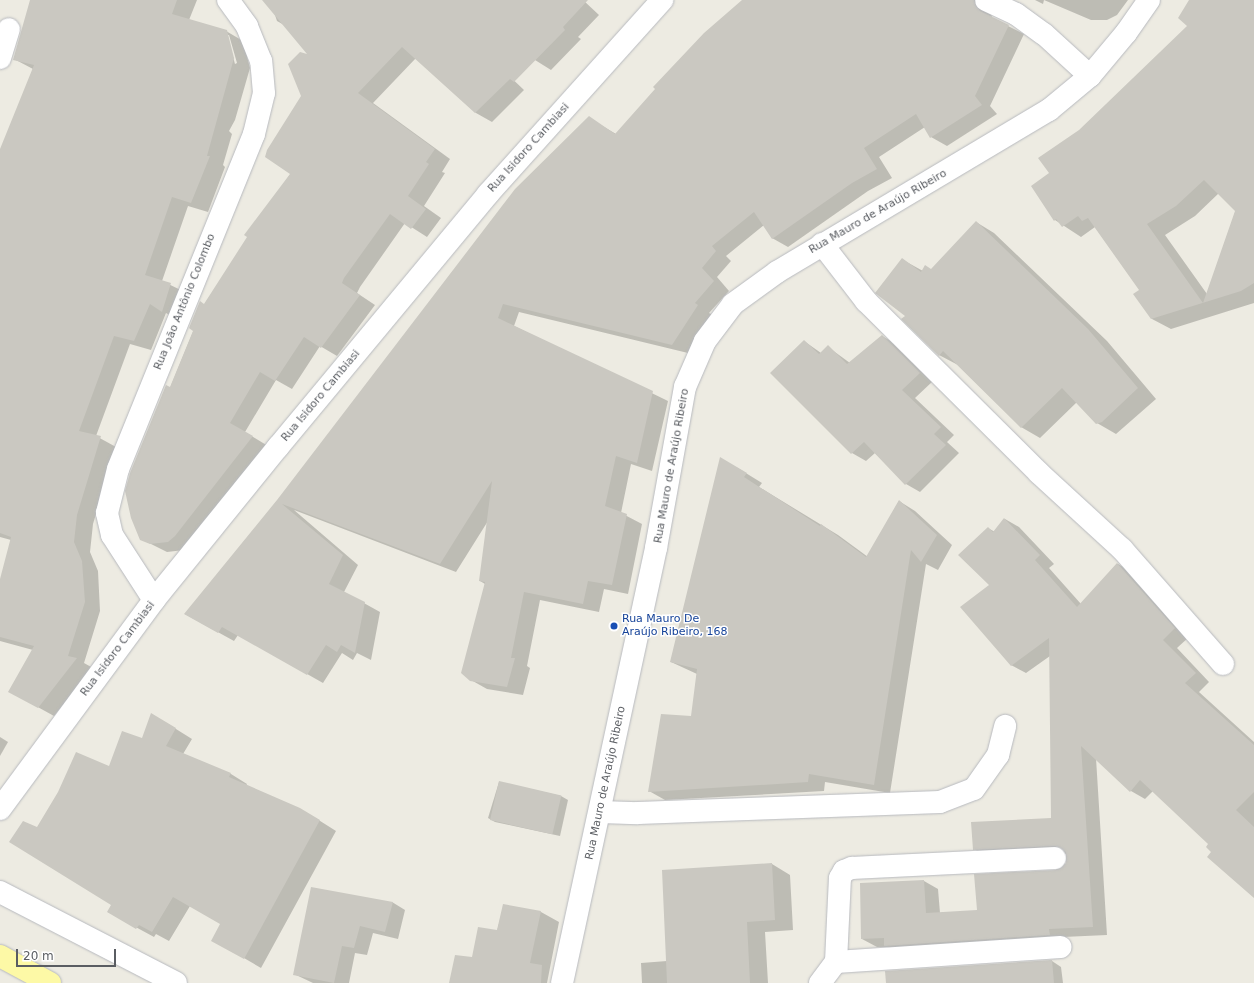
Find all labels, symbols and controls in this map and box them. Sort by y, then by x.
street label: Rua Isidoro Cambiasi [486,101,572,195]
street label: Rua Mauro de Araújo Ribeiro [807,167,949,257]
street label: Rua João Antônio Colombo [152,232,218,372]
street label: Rua Isidoro Cambiasi [279,348,363,444]
street label: Rua Mauro de Araújo Ribeiro [652,388,692,544]
street label: Rua Isidoro Cambiasi [78,599,158,699]
place label: Rua Mauro De Araújo Ribeiro, 168 [622,613,728,639]
marker: Rua Mauro De Araújo Ribeiro, 168 [609,621,619,631]
street label: Rua Mauro de Araújo Ribeiro [583,705,629,861]
scale bar [18,941,118,967]
text: 20 m [23,949,54,963]

